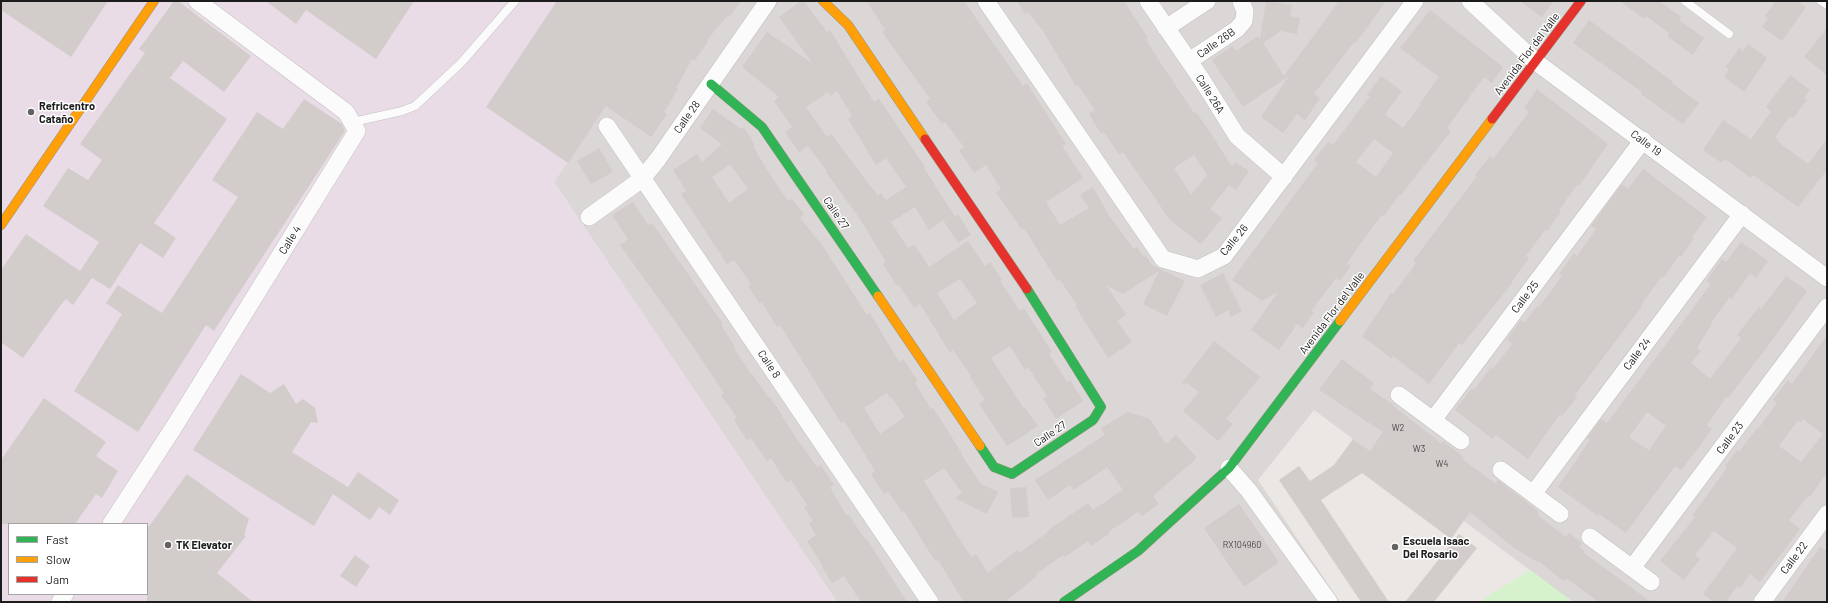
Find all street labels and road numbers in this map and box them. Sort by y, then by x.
street label: Avenida Flor del Valle [1492,10,1562,98]
street label: Calle 26B [1194,25,1238,61]
street label: Calle 26A [1193,72,1227,116]
street label: Calle 28 [671,98,703,136]
street label: Calle 19 [1628,127,1664,159]
street label: Calle 27 [820,194,852,232]
street label: Calle 26 [1217,222,1251,258]
street label: Calle 4 [276,223,304,257]
street label: Avenida Flor del Valle [1297,269,1367,357]
street label: Calle 25 [1509,278,1541,316]
street label: Calle 24 [1621,335,1653,373]
street label: Calle 8 [755,347,783,381]
street label: Calle 27 [1031,418,1069,450]
street label: Calle 23 [1714,419,1746,457]
street label: Calle 22 [1778,539,1810,577]

